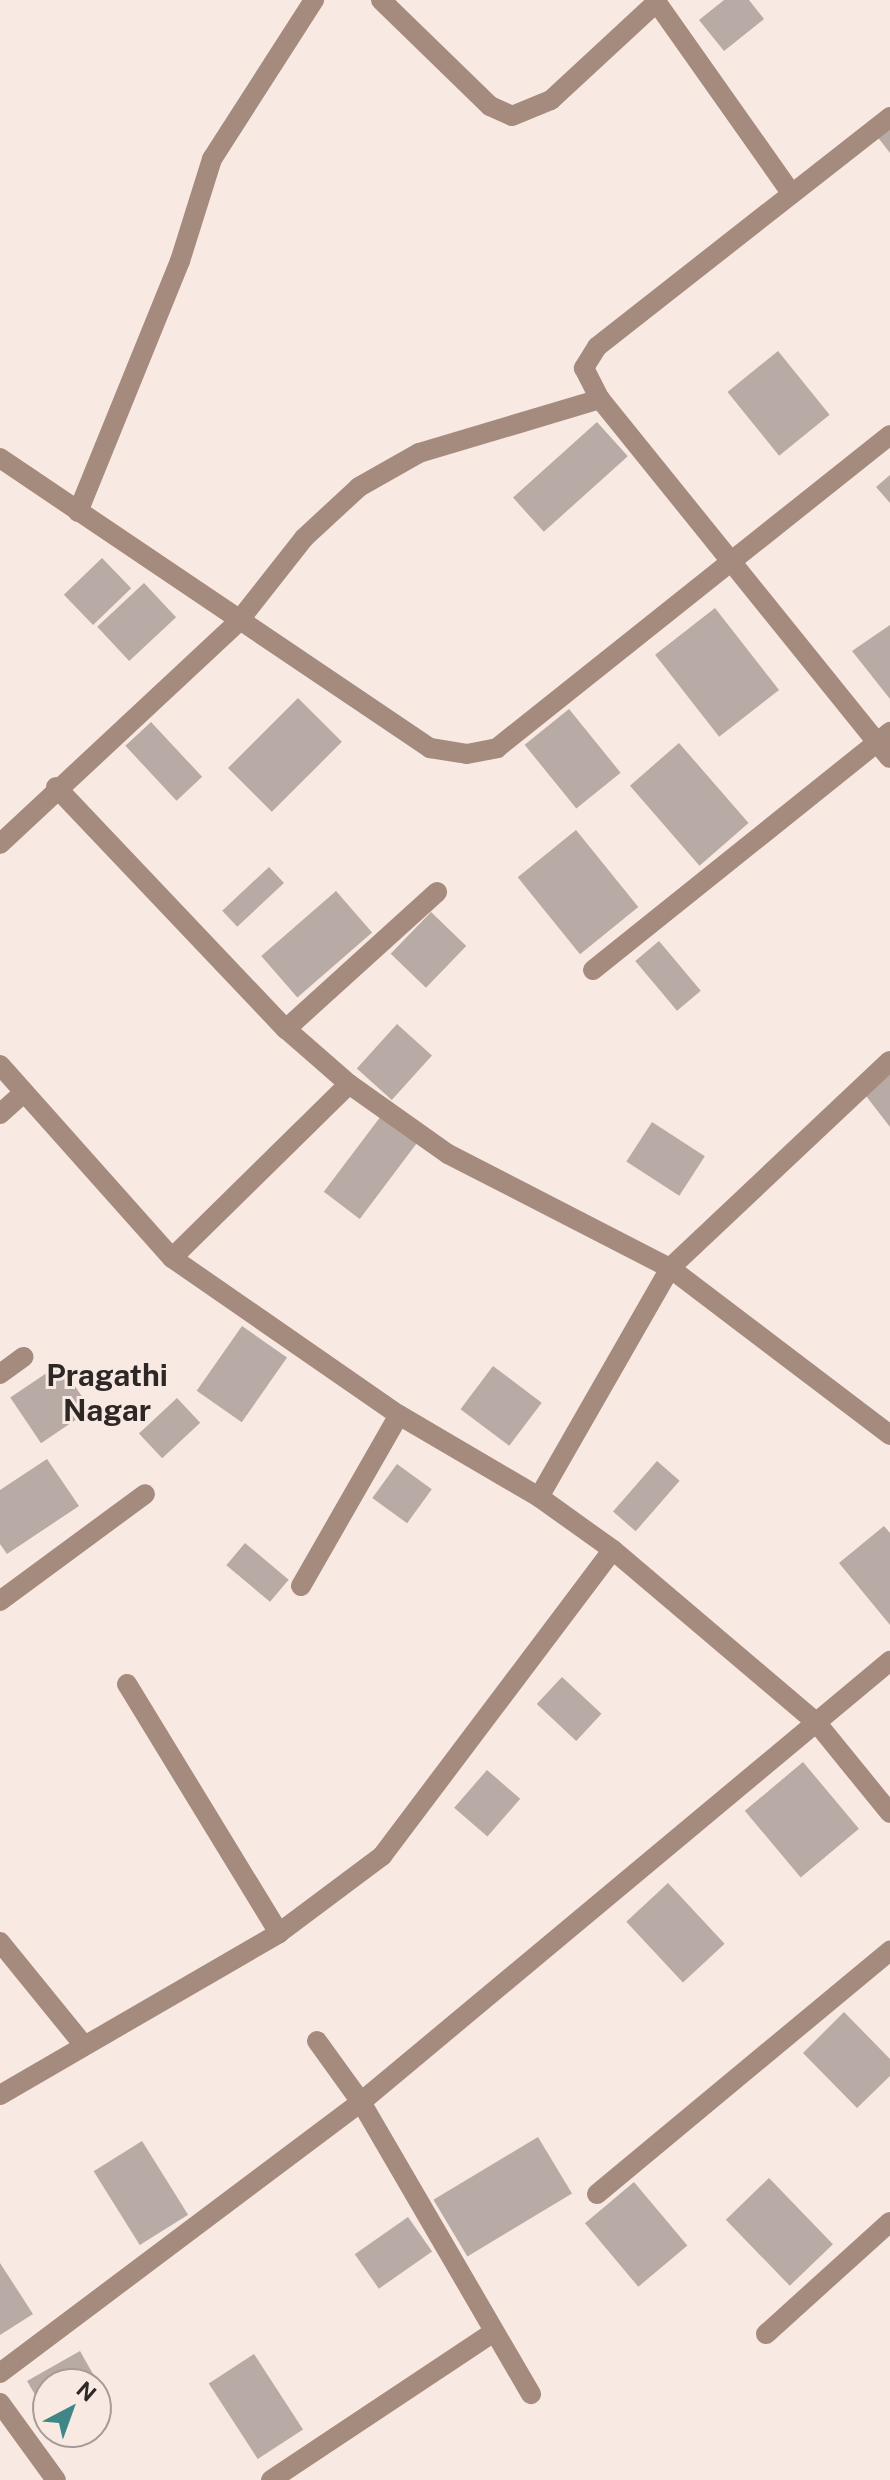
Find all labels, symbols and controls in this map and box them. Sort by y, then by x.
district label: Pragathi Nagar [46,1357,168,1428]
north arrow [32,2368,112,2448]
text: N [71,2376,101,2407]

